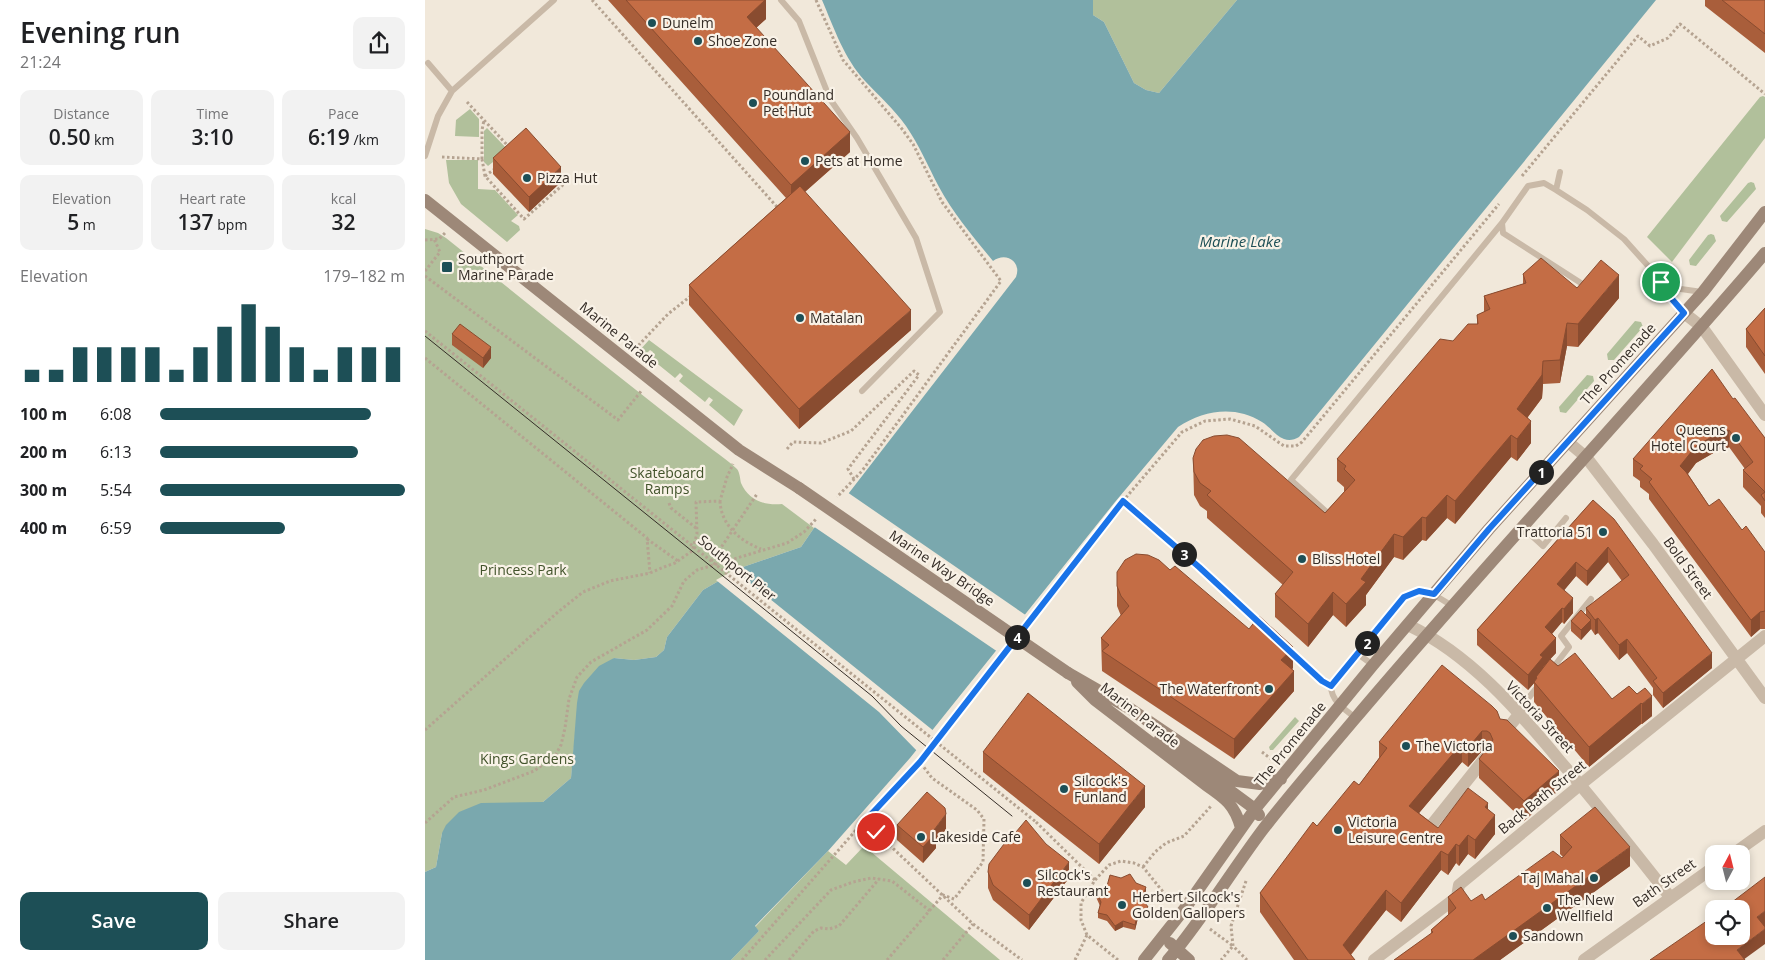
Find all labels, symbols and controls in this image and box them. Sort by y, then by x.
text: Evening run [20,13,181,51]
place label: Dunelm [662,13,714,32]
button: share [353,17,405,69]
marker: Dunelm [646,17,658,29]
place label: Shoe Zone [708,31,777,50]
marker: Shoe Zone [692,35,704,47]
text: 21:24 [20,51,61,73]
place label: Poundland Pet Hut [763,85,834,120]
marker: Poundland Pet Hut [747,97,759,109]
text: Distance [53,104,110,123]
text: Time [196,104,229,123]
text: Pace [328,104,359,123]
text: 0.50 [49,123,90,151]
text: 3:10 [192,123,233,151]
text: 6:19 [308,123,350,151]
text: km [90,130,114,149]
text: /km [350,130,379,149]
place label: Pets at Home [815,151,903,170]
marker: Pets at Home [799,155,811,167]
place label: Pizza Hut [537,168,597,187]
marker: Pizza Hut [521,172,533,184]
text: Elevation [52,189,111,208]
text: Heart rate [179,189,246,208]
text: kcal [331,189,356,208]
text: 5 [67,208,79,236]
text: 137 [178,208,214,236]
text: 32 [331,208,356,236]
text: m [79,215,96,234]
text: bpm [214,215,247,234]
water label: Marine Lake [1199,231,1281,251]
place label: Southport Marine Parade [458,249,554,284]
marker: Southport Marine Parade [440,260,454,274]
pin [1640,261,1682,303]
text: Elevation [20,265,88,287]
text: 179–182 m [323,265,405,287]
icon: arrive [1647,268,1675,296]
street label: Marine Parade [576,297,663,372]
place label: Matalan [810,308,863,327]
marker: Matalan [794,312,806,324]
street label: The Promenade [1576,319,1660,409]
text: 100 m [20,403,67,425]
text: 6:08 [100,403,132,425]
place label: Queens Hotel Court [1651,420,1726,455]
marker: Queens Hotel Court [1730,432,1742,444]
text: 200 m [20,441,67,463]
text: 6:13 [100,441,132,463]
pin: 1 [1529,460,1553,484]
park label: Skateboard Ramps [630,463,704,498]
text: 1 [1537,463,1546,482]
text: 300 m [20,479,67,501]
text: 5:54 [100,479,132,501]
text: 400 m [20,517,67,539]
text: 6:59 [100,517,132,539]
place label: Trattoria 51 [1517,522,1593,541]
street label: Marine Way Bridge [886,525,999,610]
marker: Trattoria 51 [1597,526,1609,538]
street label: Southport Pier [694,530,780,605]
street label: Bold Street [1659,533,1717,603]
pin: 3 [1171,542,1197,566]
text: 3 [1180,545,1189,564]
place label: Bliss Hotel [1312,549,1380,568]
marker: Bliss Hotel [1296,553,1308,565]
park label: Princess Park [479,560,567,579]
pin: 4 [1005,624,1029,650]
text: 4 [1013,628,1022,647]
pin: 2 [1355,630,1379,656]
text: 2 [1363,634,1372,653]
street label: Victoria Street [1502,677,1579,757]
street label: Marine Parade [1097,678,1184,752]
place label: The Waterfront [1159,679,1259,698]
marker: The Waterfront [1263,683,1275,695]
street label: The Promenade [1250,697,1330,790]
place label: The Victoria [1416,736,1493,755]
marker: The Victoria [1400,740,1412,752]
park label: Kings Gardens [480,749,574,768]
street label: Back Bath Street [1494,755,1590,838]
place label: Silcock's Funland [1074,771,1128,806]
marker: Silcock's Funland [1058,783,1070,795]
pin [855,811,897,853]
place label: Victoria Leisure Centre [1348,812,1443,847]
icon: check [862,818,890,846]
marker: Victoria Leisure Centre [1332,824,1344,836]
place label: Lakeside Cafe [931,827,1021,846]
marker: Lakeside Cafe [915,831,927,843]
north arrow [1705,845,1750,890]
map controls [1705,845,1750,945]
street label: Bath Street [1628,854,1699,911]
place label: Silcock's Restaurant [1037,865,1109,900]
place label: Taj Mahal [1521,868,1584,887]
marker: Taj Mahal [1588,872,1600,884]
marker: Silcock's Restaurant [1021,877,1033,889]
place label: Herbert Silcock's Golden Gallopers [1132,887,1245,922]
place label: The New Wellfield [1557,890,1614,925]
button: Save [20,892,208,950]
button: Share [218,892,405,950]
marker: Herbert Silcock's Golden Gallopers [1116,899,1128,911]
button: locate [1705,900,1750,945]
marker: The New Wellfield [1541,902,1553,914]
place label: Sandown [1523,926,1583,945]
marker: Sandown [1507,930,1519,942]

